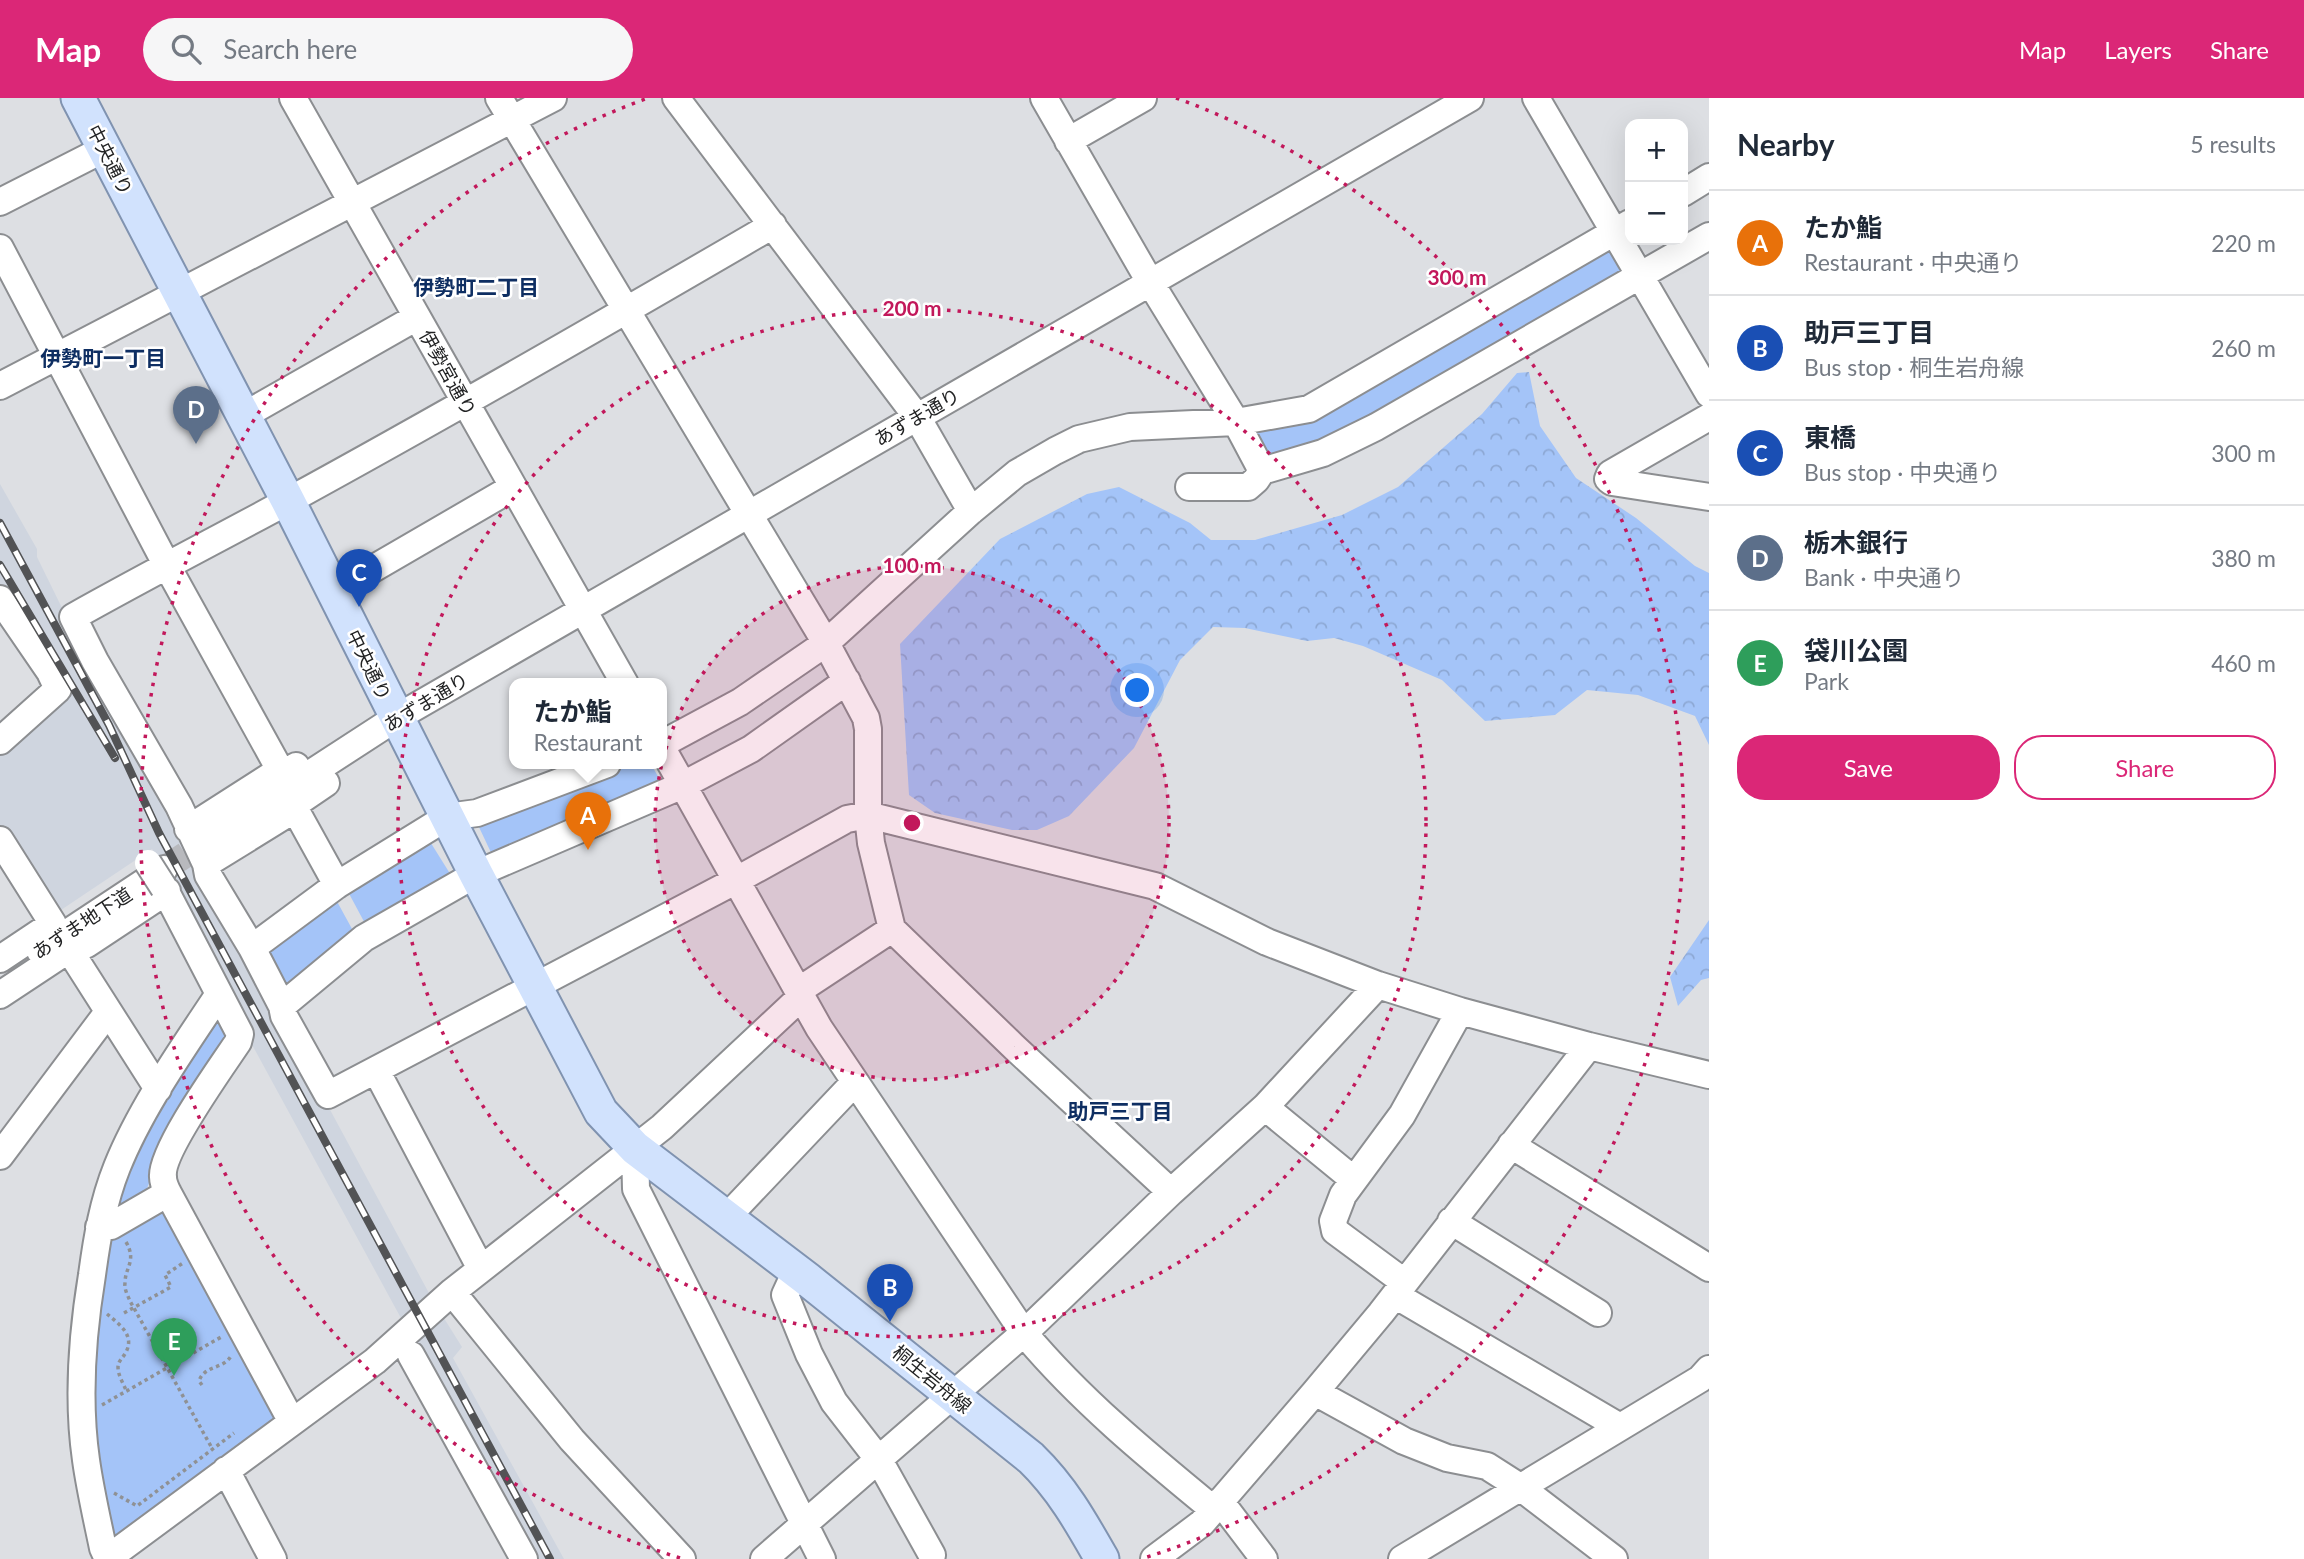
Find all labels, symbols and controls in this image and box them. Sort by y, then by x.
search box [143,18,633,81]
text: Map [35,29,101,69]
icon: search [167,30,205,68]
text: Search here [223,33,357,65]
text: Map [2019,35,2066,64]
text: Layers [2104,35,2172,64]
text: Share [2210,35,2269,64]
map controls [1625,119,1688,245]
button: + [1625,119,1688,182]
street label: 中央通り [83,121,138,199]
text: Nearby [1737,126,1835,162]
text: 5 results [2190,130,2276,158]
button: − [1625,182,1688,245]
text: たか鮨 [1804,211,1882,243]
text: A [1752,229,1768,257]
text: 220 m [2211,229,2276,257]
text: Restaurant · 中央通り [1804,248,2023,276]
text: 300 m [1427,264,1487,289]
district label: 伊勢町二丁目 [413,274,539,299]
text: 200 m [882,295,942,320]
text: 助戸三丁目 [1804,316,1934,348]
street label: 伊勢宮通り [415,326,482,420]
text: B [1752,334,1768,362]
text: 260 m [2211,334,2276,362]
district label: 伊勢町一丁目 [40,345,166,370]
text: Bus stop · 桐生岩舟線 [1804,353,2024,381]
street label: あずま通り [870,383,964,450]
pin: D [173,386,219,444]
text: 東橋 [1804,421,1856,453]
text: C [1752,439,1768,467]
text: 300 m [2211,439,2276,467]
text: Bus stop · 中央通り [1804,458,2001,486]
text: 栃木銀行 [1804,526,1908,558]
text: D [1751,544,1769,572]
text: 380 m [2211,544,2276,572]
pin: C [336,549,382,607]
text: 100 m [882,552,942,577]
text: Bank · 中央通り [1804,563,1964,591]
street label: 中央通り [342,626,396,704]
text: 袋川公園 [1804,634,1908,666]
text: E [1753,649,1767,677]
text: 460 m [2211,649,2276,677]
street label: あずま通り [379,667,472,736]
text: Park [1804,667,1849,695]
your location [1120,673,1154,707]
popup [509,678,667,769]
text: たか鮨 [534,695,612,727]
text: Restaurant [534,728,642,756]
button: Save [1737,735,2000,800]
button: Share [2014,735,2276,800]
pin: A [565,792,611,850]
centre of rings [900,811,924,835]
street label: あずま地下道 [28,882,136,963]
district label: 助戸三丁目 [1068,1098,1173,1123]
pin: B [867,1264,913,1322]
pin: E [151,1318,197,1376]
street label: 桐生岩舟線 [888,1340,976,1417]

